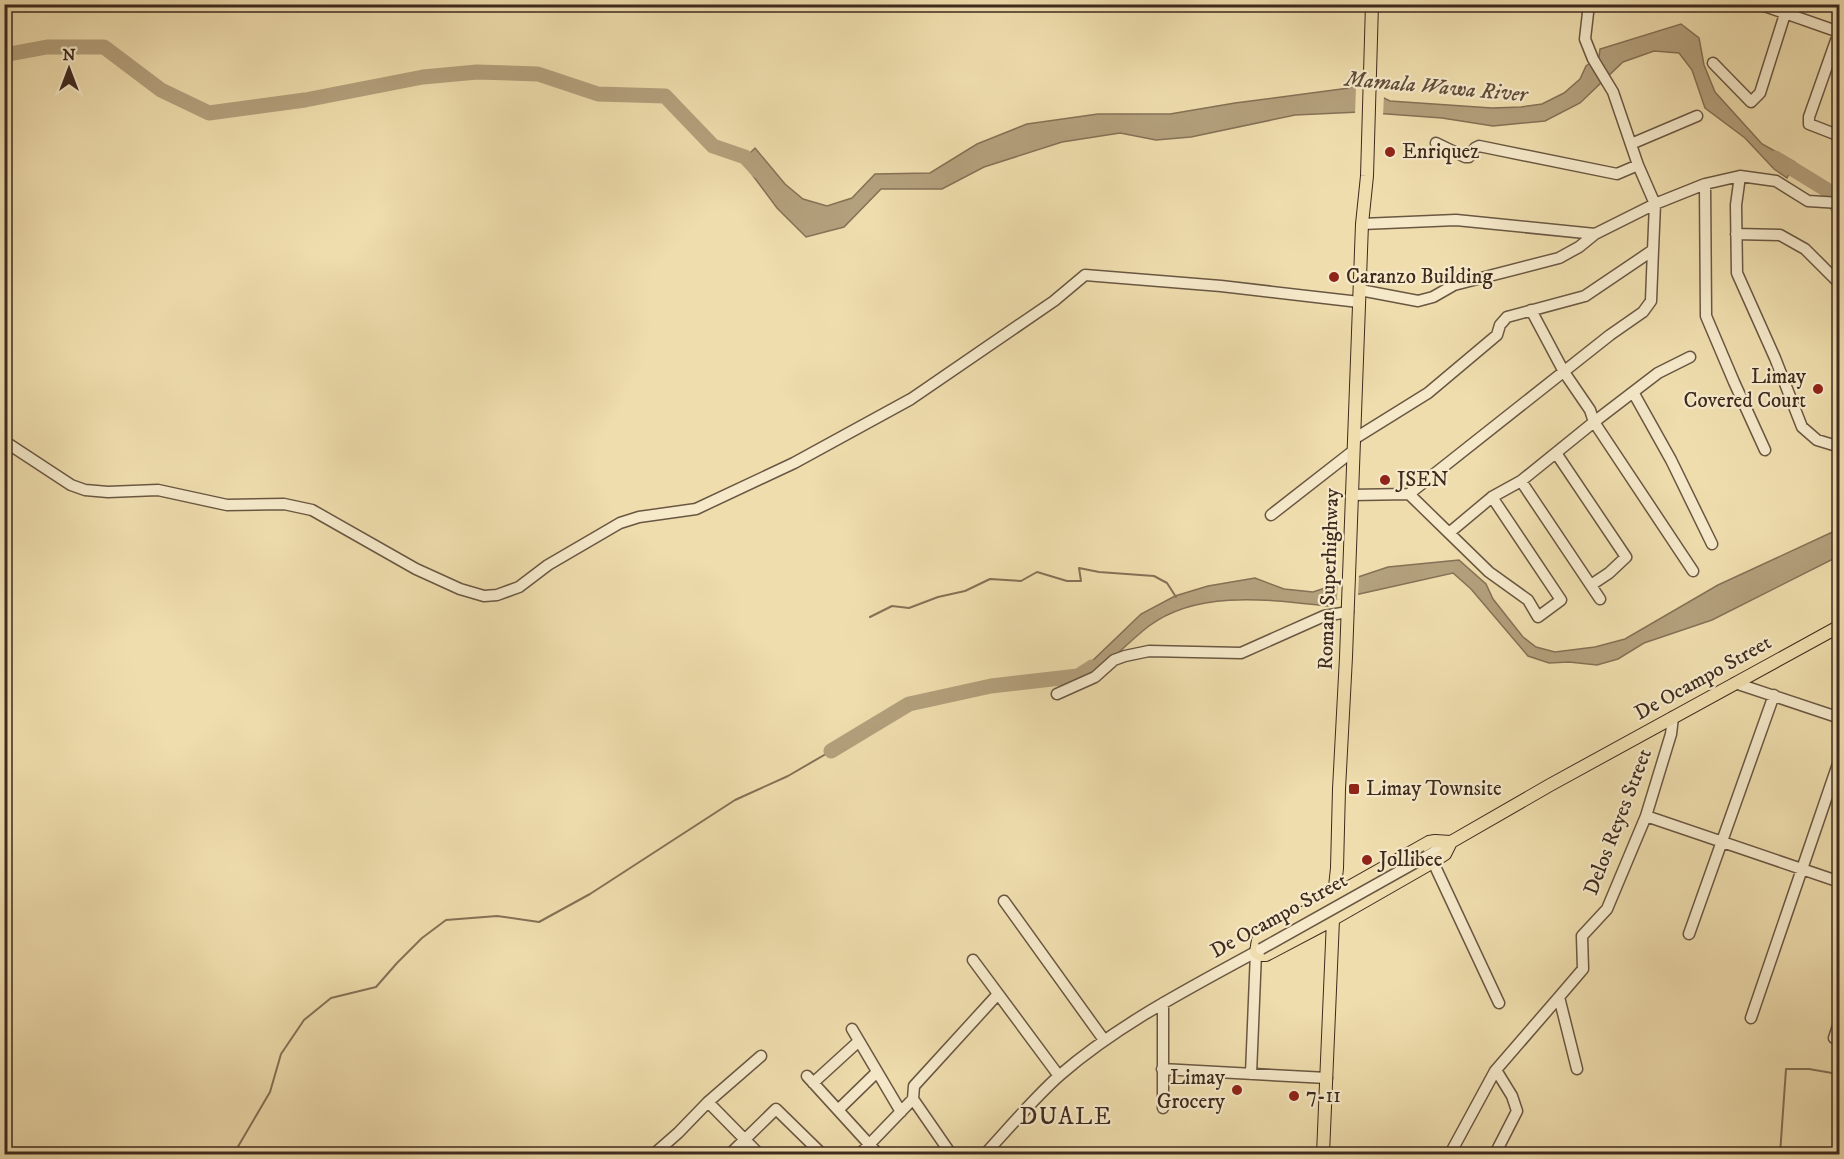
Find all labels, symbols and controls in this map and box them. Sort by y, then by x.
north arrow [39,39,99,99]
text: N [62,45,76,65]
water label: Mamala Wawa River [1342,65,1530,109]
place label: Enriquez [1402,139,1479,165]
marker: Enriquez [1383,145,1397,159]
place label: Caranzo Building [1346,264,1493,290]
marker: Caranzo Building [1327,270,1341,284]
place label: Limay Covered Court [1684,364,1807,414]
marker: Limay Covered Court [1811,382,1825,396]
place label: JSEN [1395,467,1448,493]
marker: JSEN [1378,473,1392,487]
street label: Roman Superhighway [1313,487,1345,670]
street label: De Ocampo Street [1630,630,1776,726]
street label: Delos Reyes Street [1578,745,1658,899]
place label: Limay Townsite [1366,776,1502,802]
marker: Limay Townsite [1347,782,1361,796]
place label: Jollibee [1377,847,1443,873]
marker: Jollibee [1360,853,1374,867]
street label: De Ocampo Street [1206,868,1352,964]
place label: Limay Grocery [1157,1065,1226,1115]
marker: Limay Grocery [1230,1083,1244,1097]
place label: 7-11 [1306,1083,1341,1109]
marker: 7-11 [1287,1089,1301,1103]
district label: DUALE [1020,1102,1112,1132]

